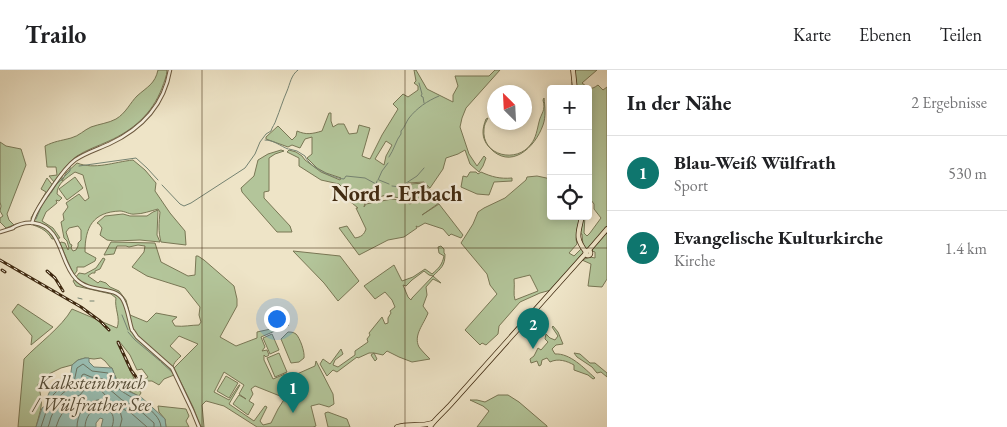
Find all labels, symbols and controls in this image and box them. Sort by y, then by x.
text: Trailo [25,19,86,50]
text: Karte [793,23,831,46]
text: Ebenen [859,23,912,46]
text: Teilen [940,23,982,46]
north arrow [487,85,532,130]
map controls [547,85,592,220]
button: + [547,85,592,130]
text: In der Nähe [627,89,732,116]
text: 2 Ergebnisse [911,92,987,113]
button: − [547,130,592,175]
text: Blau-Weiß Wülfrath [674,150,836,175]
text: 1 [639,163,647,184]
text: 530 m [948,163,987,184]
button: locate [547,175,592,220]
text: Sport [674,175,708,196]
district label: Nord - Erbach [331,179,463,208]
text: Evangelische Kulturkirche [674,225,883,250]
text: 2 [639,238,647,259]
text: 1.4 km [945,238,987,259]
text: Kirche [674,250,715,271]
your location [264,306,290,332]
pin: 2 [517,308,549,349]
water label: Kalksteinbruch / Wülfrather See [31,370,151,417]
pin: 1 [277,372,309,413]

